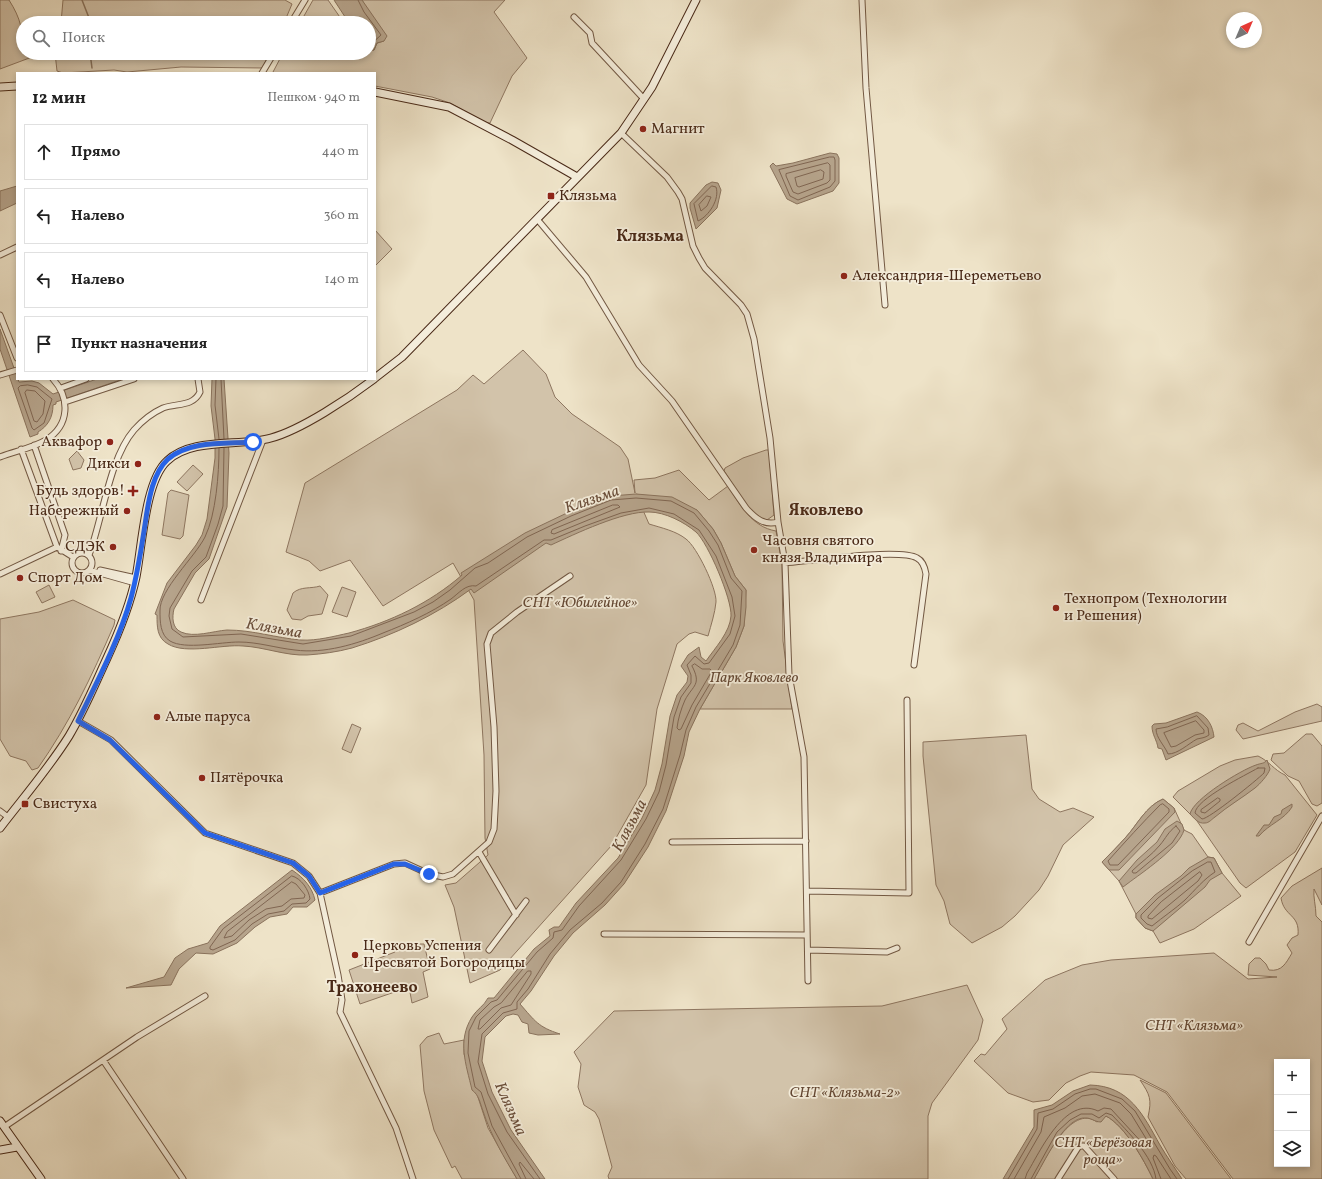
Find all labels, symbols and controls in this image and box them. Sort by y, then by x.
north arrow [1226,12,1262,48]
search box [16,16,376,60]
icon: search [30,27,52,49]
text: Поиск [62,28,105,49]
text: 12 мин [32,87,86,110]
text: Пешком · 940 m [267,89,360,107]
place label: Магнит [651,119,705,140]
marker: Магнит [638,124,648,134]
icon: ahead [33,141,55,163]
text: Прямо [71,142,120,163]
text: 440 m [322,143,359,161]
place label: Клязьма [559,186,617,207]
marker: Клязьма [546,191,556,201]
icon: left [33,205,55,227]
text: Налево [71,206,125,227]
text: 360 m [324,207,359,225]
district label: Клязьма [616,226,684,248]
place label: Александрия-Шереметьево [852,266,1042,287]
icon: left [33,269,55,291]
text: Налево [71,270,125,291]
text: 140 m [325,271,359,289]
marker: Александрия-Шереметьево [839,271,849,281]
icon: arrive [33,333,55,355]
text: Пункт назначения [71,334,207,355]
place label: Аквафор [41,432,102,453]
route start [244,433,262,451]
marker: Аквафор [105,437,115,447]
place label: Дикси [86,454,130,475]
marker: Дикси [133,459,143,469]
water label: Клязьма [562,480,623,520]
place label: Будь здоров! [36,481,125,502]
marker: Будь здоров! [128,486,138,496]
district label: Яковлево [789,500,863,522]
place label: Набережный [29,501,119,522]
marker: Набережный [122,506,132,516]
place label: Часовня святого князя Владимира [762,531,882,569]
place label: СДЭК [65,537,105,558]
marker: СДЭК [108,542,118,552]
marker: Часовня святого князя Владимира [749,545,759,555]
place label: Спорт Дом [28,568,102,589]
marker: Спорт Дом [15,573,25,583]
place label: Технопром (Технологии и Решения) [1064,589,1227,627]
park label: СНТ «Юбилейное» [523,593,638,614]
marker: Технопром (Технологии и Решения) [1051,603,1061,613]
water label: Клязьма [244,613,304,645]
park label: Парк Яковлево [710,668,798,689]
place label: Алые паруса [165,707,251,728]
marker: Алые паруса [152,712,162,722]
place label: Пятёрочка [210,768,284,789]
marker: Пятёрочка [197,773,207,783]
place label: Свистуха [33,794,97,815]
water label: Клязьма [607,795,653,856]
marker: Свистуха [20,799,30,809]
route end [420,865,438,883]
place label: Церковь Успения Пресвятой Богородицы [363,936,526,974]
marker: Церковь Успения Пресвятой Богородицы [350,950,360,960]
district label: Трахонеево [326,977,418,999]
park label: СНТ «Клязьма» [1145,1016,1243,1037]
map controls [1274,1059,1310,1167]
button: + [1274,1059,1310,1095]
water label: Клязьма [488,1079,532,1140]
park label: СНТ «Клязьма-2» [790,1083,901,1104]
button: − [1274,1095,1310,1131]
button: layers [1274,1131,1310,1167]
park label: СНТ «Берёзовая роща» [1054,1133,1152,1171]

